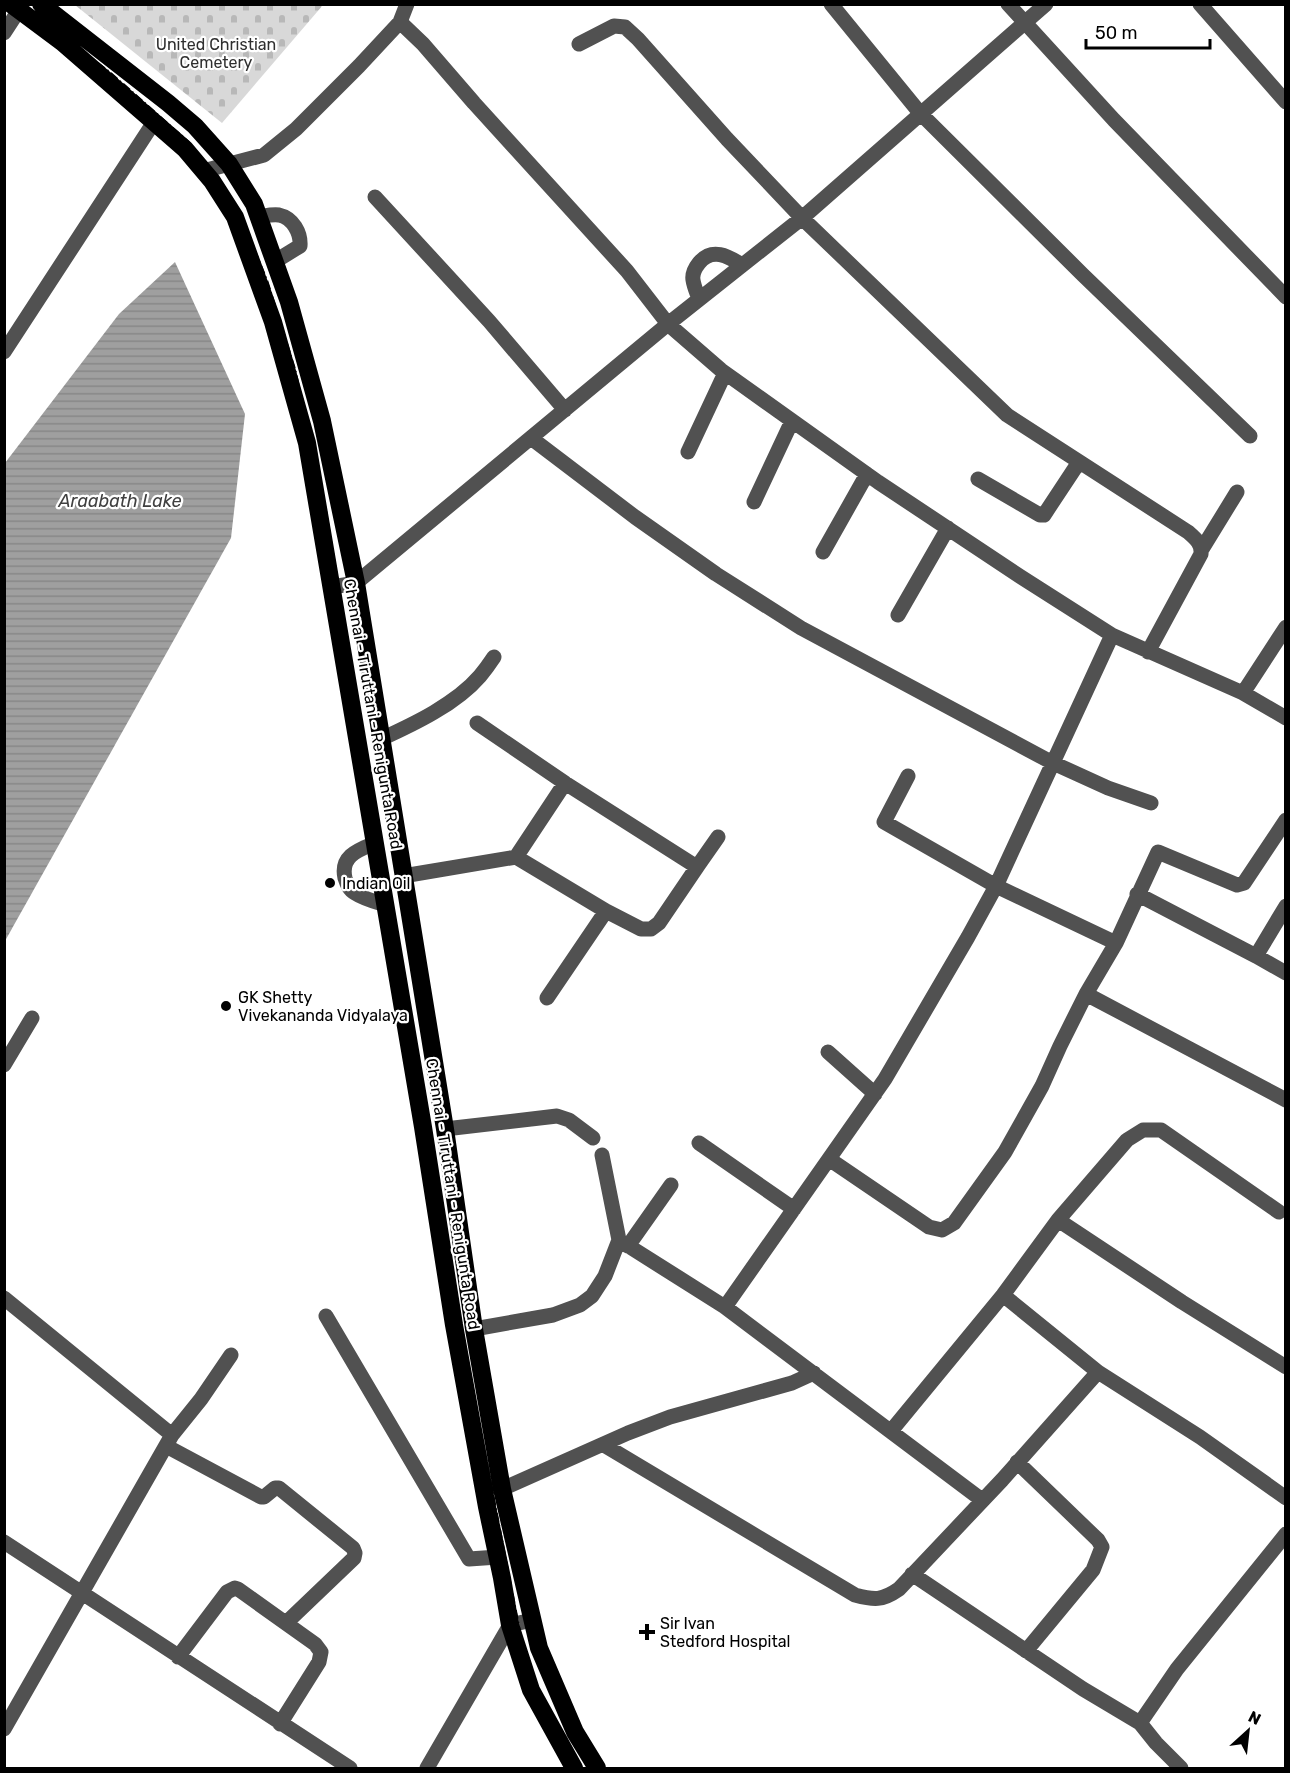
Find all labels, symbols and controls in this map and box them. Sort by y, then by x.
scale bar [1086,12,1210,50]
text: 50 m [1095,22,1138,44]
park label: United Christian Cemetery [156,35,276,72]
water label: Araabath Lake [57,490,182,512]
street label: Chennai - Tiruttani - Renigunta Road [340,577,406,851]
place label: Indian Oil [342,874,411,893]
marker: Indian Oil [323,876,337,890]
place label: GK Shetty Vivekananda Vidyalaya [238,988,408,1025]
marker: GK Shetty Vivekananda Vidyalaya [219,999,233,1013]
street label: Chennai - Tiruttani - Renigunta Road [422,1057,484,1331]
place label: Sir Ivan Stedford Hospital [660,1614,790,1651]
marker: Sir Ivan Stedford Hospital [638,1623,656,1641]
north arrow [1218,1701,1278,1761]
text: N [1245,1707,1264,1729]

